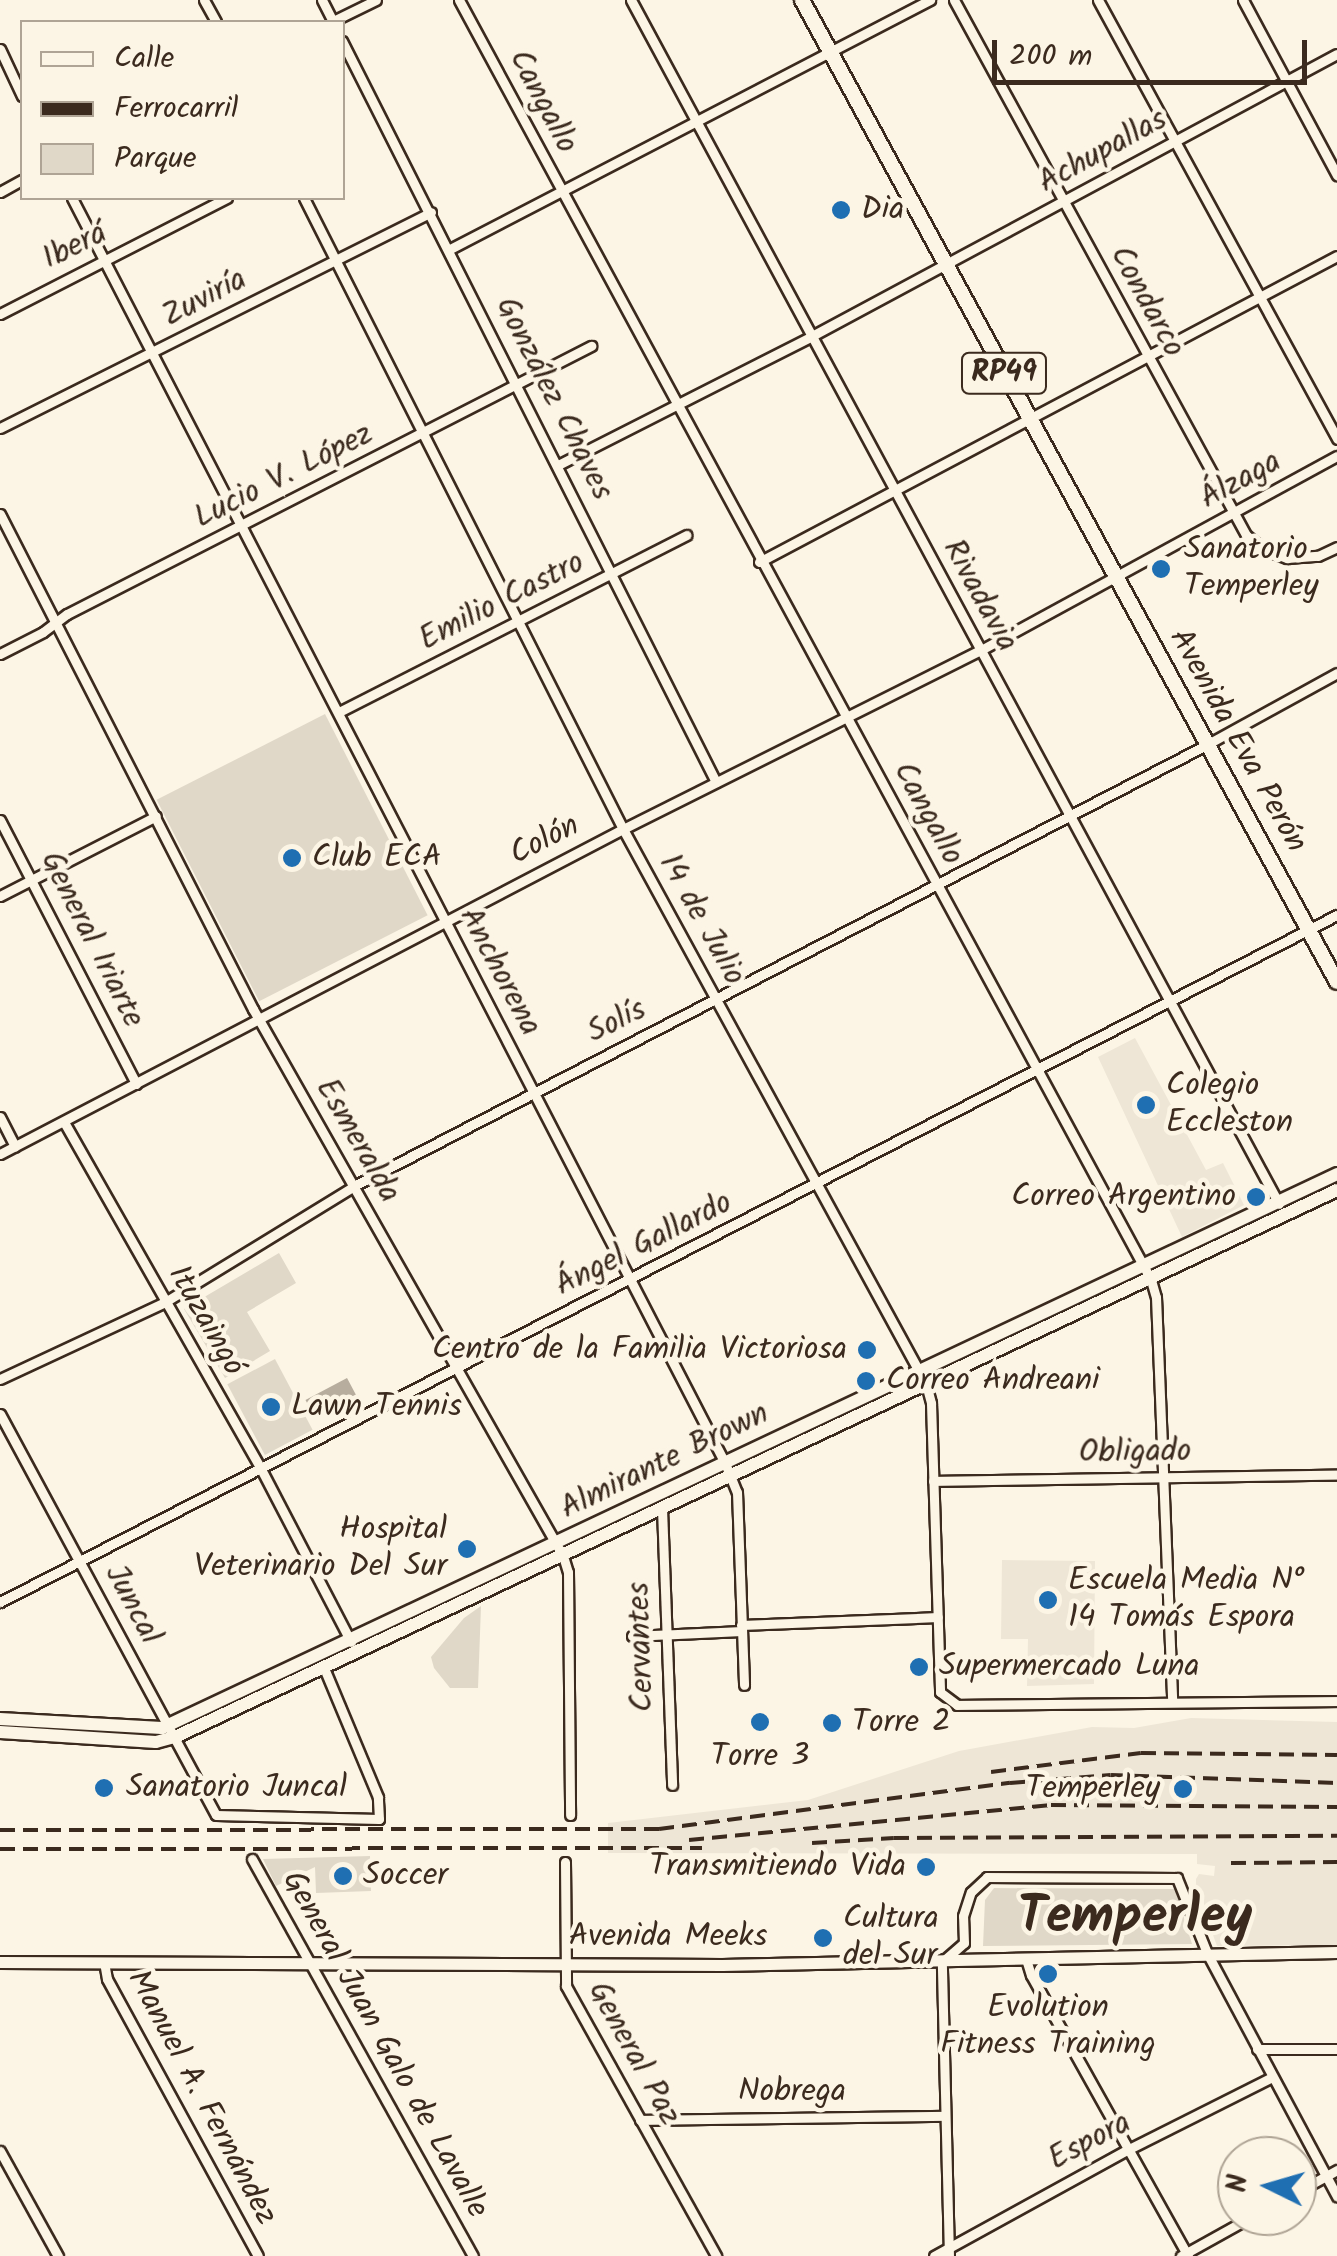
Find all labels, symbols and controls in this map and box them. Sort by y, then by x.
legend [20,20,345,200]
scale bar [997,20,1312,82]
text: 200 m [1009,33,1092,81]
text: Calle [114,35,174,83]
street label: Cangallo [499,44,585,160]
text: Ferrocarril [114,85,238,133]
street label: Achupallas [1032,101,1174,203]
text: Parque [114,135,196,183]
place label: Dia [861,191,904,229]
marker: Dia [830,199,852,221]
street label: Iberá [37,215,113,279]
street label: Condarco [1100,240,1192,364]
street label: Zuviría [156,261,254,337]
street label: González Chaves [485,291,621,507]
road number: RP49 [959,348,1049,398]
street label: Lucio V. López [188,416,380,538]
street label: Álzaga [1194,443,1288,519]
place label: Sanatorio Temperley [1184,532,1319,607]
street label: Rivadavia [933,533,1025,659]
street label: Emilio Castro [413,544,591,660]
marker: Sanatorio Temperley [1148,556,1174,582]
street label: Avenida Eva Perón [1160,622,1314,860]
street label: Cangallo [883,756,971,872]
street label: Colón [504,807,586,875]
place label: Club ECA [312,839,441,877]
street label: General Iriarte [30,846,152,1034]
marker: Club ECA [281,847,303,869]
street label: 14 de Julio [649,848,753,992]
street label: Anchorena [449,901,549,1043]
street label: Solís [581,991,653,1053]
place label: Colegio Eccleston [1166,1068,1293,1143]
street label: Esmeralda [306,1072,408,1210]
marker: Colegio Eccleston [1135,1094,1157,1116]
place label: Correo Argentino [1011,1178,1236,1216]
street label: Ángel Gallardo [549,1184,739,1306]
marker: Correo Argentino [1245,1186,1267,1208]
street label: Ituzaingó [158,1259,252,1383]
place label: Centro de la Familia Victoriosa [432,1331,847,1369]
marker: Centro de la Familia Victoriosa [856,1339,878,1361]
place label: Correo Andreani [886,1362,1100,1400]
marker: Correo Andreani [855,1370,877,1392]
place label: Lawn Tennis [291,1388,462,1426]
street label: Almirante Brown [555,1395,775,1529]
marker: Lawn Tennis [260,1396,282,1418]
street label: Obligado [1078,1433,1192,1473]
place label: Hospital Veterinario Del Sur [194,1512,447,1587]
marker: Hospital Veterinario Del Sur [456,1538,478,1560]
street label: Juncal [95,1559,169,1651]
place label: Escuela Media N° 14 Tomás Espora [1068,1563,1304,1638]
street label: Cervantes [621,1581,663,1713]
marker: Escuela Media N° 14 Tomás Espora [1037,1589,1059,1611]
place label: Supermercado Luna [939,1648,1200,1686]
marker: Supermercado Luna [908,1656,930,1678]
place label: Torre 2 [852,1704,951,1742]
marker: Torre 3 [749,1711,771,1733]
marker: Torre 2 [821,1712,843,1734]
place label: Torre 3 [711,1738,809,1776]
place label: Sanatorio Juncal [126,1769,347,1807]
place label: Temperley [1025,1770,1160,1808]
marker: Sanatorio Juncal [91,1775,117,1801]
marker: Temperley [1170,1776,1196,1802]
place label: Transmitiendo Vida [649,1848,906,1886]
marker: Transmitiendo Vida [915,1856,937,1878]
place label: Soccer [363,1857,448,1895]
street label: General Juan Galo de Lavalle [272,1865,496,2225]
marker: Soccer [332,1865,354,1887]
district label: Temperley [1018,1888,1252,1950]
place label: Cultura del Sur [843,1901,939,1976]
street label: Avenida Meeks [569,1918,767,1956]
marker: Cultura del Sur [812,1927,834,1949]
marker: Evolution Fitness Training [1037,1963,1059,1985]
street label: Manuel A. Fernández [118,1964,284,2232]
street label: General Paz [578,1976,688,2132]
place label: Evolution Fitness Training [940,1990,1156,2065]
street label: Nobrega [738,2073,846,2111]
street label: Espora [1042,2104,1138,2180]
north arrow [1217,2136,1317,2236]
text: N [1215,2173,1262,2194]

